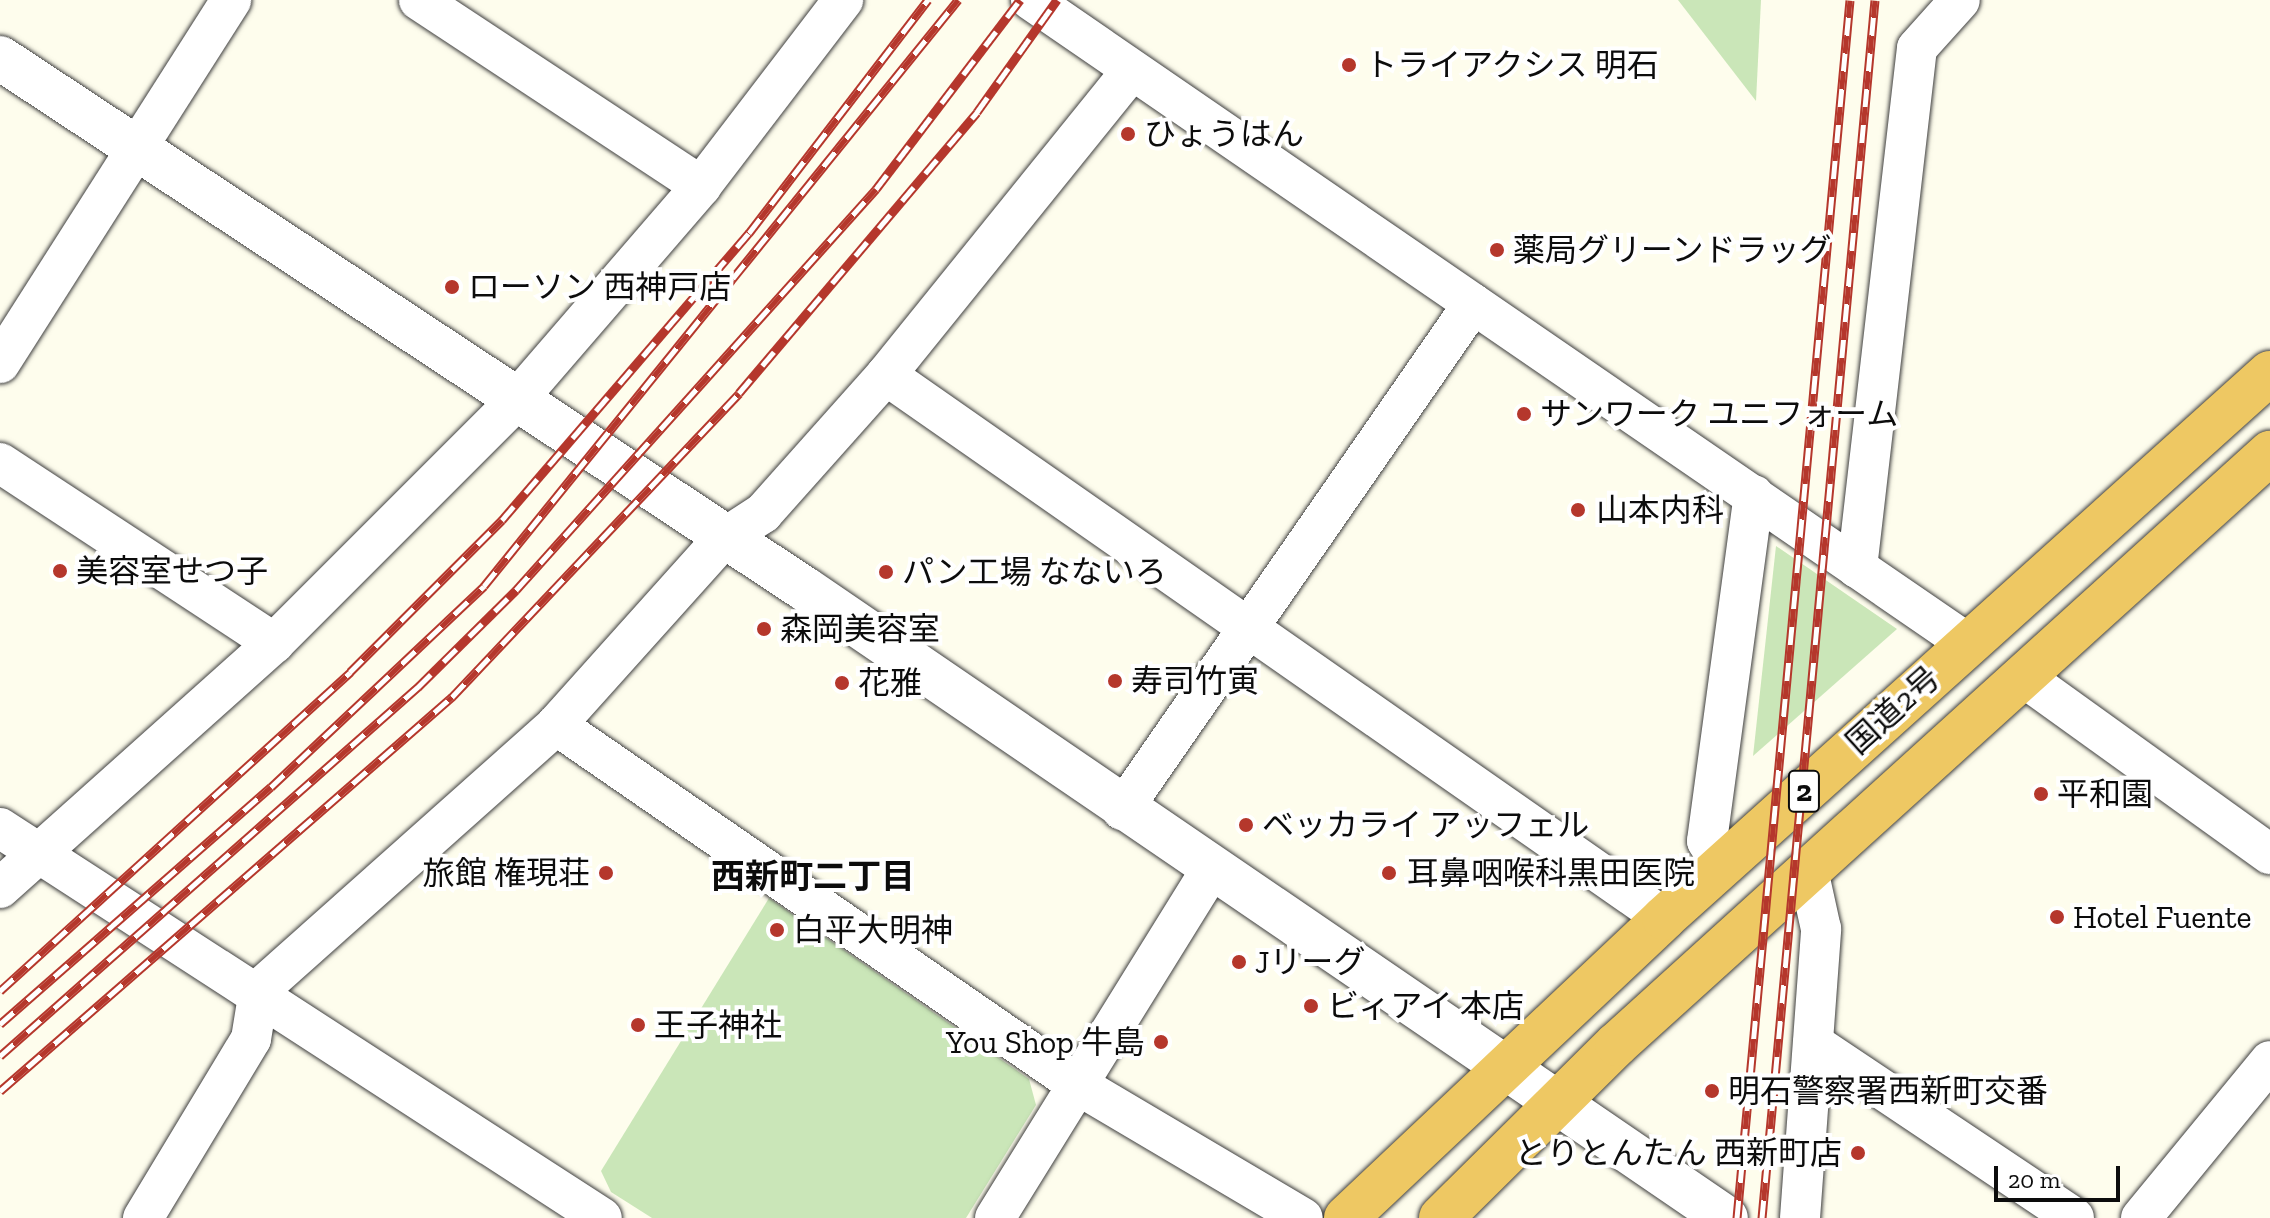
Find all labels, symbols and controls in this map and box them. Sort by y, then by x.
place label: トライアクシス 明石 [1365,46,1660,84]
marker: トライアクシス 明石 [1340,56,1358,74]
place label: ひょうはん [1144,115,1304,153]
marker: ひょうはん [1119,125,1137,143]
place label: 薬局グリーンドラッグ [1513,231,1833,269]
marker: 薬局グリーンドラッグ [1488,241,1506,259]
place label: ローソン 西神戸店 [468,268,731,306]
marker: ローソン 西神戸店 [443,278,461,296]
place label: サンワーク ユニフォーム [1540,395,1899,433]
marker: サンワーク ユニフォーム [1515,405,1533,423]
place label: 山本内科 [1596,491,1724,529]
marker: 山本内科 [1567,499,1589,521]
place label: 美容室せつ子 [76,552,268,590]
place label: パン工場 なないろ [902,553,1165,591]
marker: 美容室せつ子 [51,562,69,580]
marker: パン工場 なないろ [877,563,895,581]
place label: 森岡美容室 [780,610,940,648]
marker: 森岡美容室 [755,620,773,638]
street label: 国道2号 [1838,658,1948,762]
place label: 寿司竹寅 [1131,662,1259,700]
place label: 花雅 [858,664,922,702]
marker: 寿司竹寅 [1106,672,1124,690]
marker: 花雅 [833,674,851,692]
road number: 2 [1786,765,1822,817]
place label: 平和園 [2057,775,2153,813]
marker: 平和園 [2032,785,2050,803]
place label: ベッカライ アッフェル [1262,806,1589,844]
marker: ベッカライ アッフェル [1237,816,1255,834]
place label: 旅館 権現荘 [423,854,590,892]
place label: 耳鼻咽喉科黒田医院 [1407,854,1695,892]
district label: 西新町二丁目 [711,857,915,897]
marker: 耳鼻咽喉科黒田医院 [1378,862,1400,884]
marker: 旅館 権現荘 [597,864,615,882]
place label: Hotel Fuente [2073,898,2252,936]
marker: Hotel Fuente [2048,908,2066,926]
place label: 白平大明神 [793,911,953,949]
marker: 白平大明神 [768,921,786,939]
place label: Jリーグ [1255,943,1366,981]
marker: Jリーグ [1230,953,1248,971]
place label: ビィアイ 本店 [1327,987,1526,1025]
marker: ビィアイ 本店 [1302,997,1320,1015]
place label: 王子神社 [654,1006,782,1044]
marker: 王子神社 [629,1016,647,1034]
place label: You Shop 牛島 [946,1023,1145,1061]
marker: You Shop 牛島 [1152,1033,1170,1051]
place label: 明石警察署西新町交番 [1728,1072,2048,1110]
marker: 明石警察署西新町交番 [1703,1082,1721,1100]
place label: とりとんたん 西新町店 [1515,1134,1842,1172]
marker: とりとんたん 西新町店 [1849,1144,1867,1162]
scale bar [1998,1150,2124,1200]
text: 20 m [2008,1165,2060,1194]

